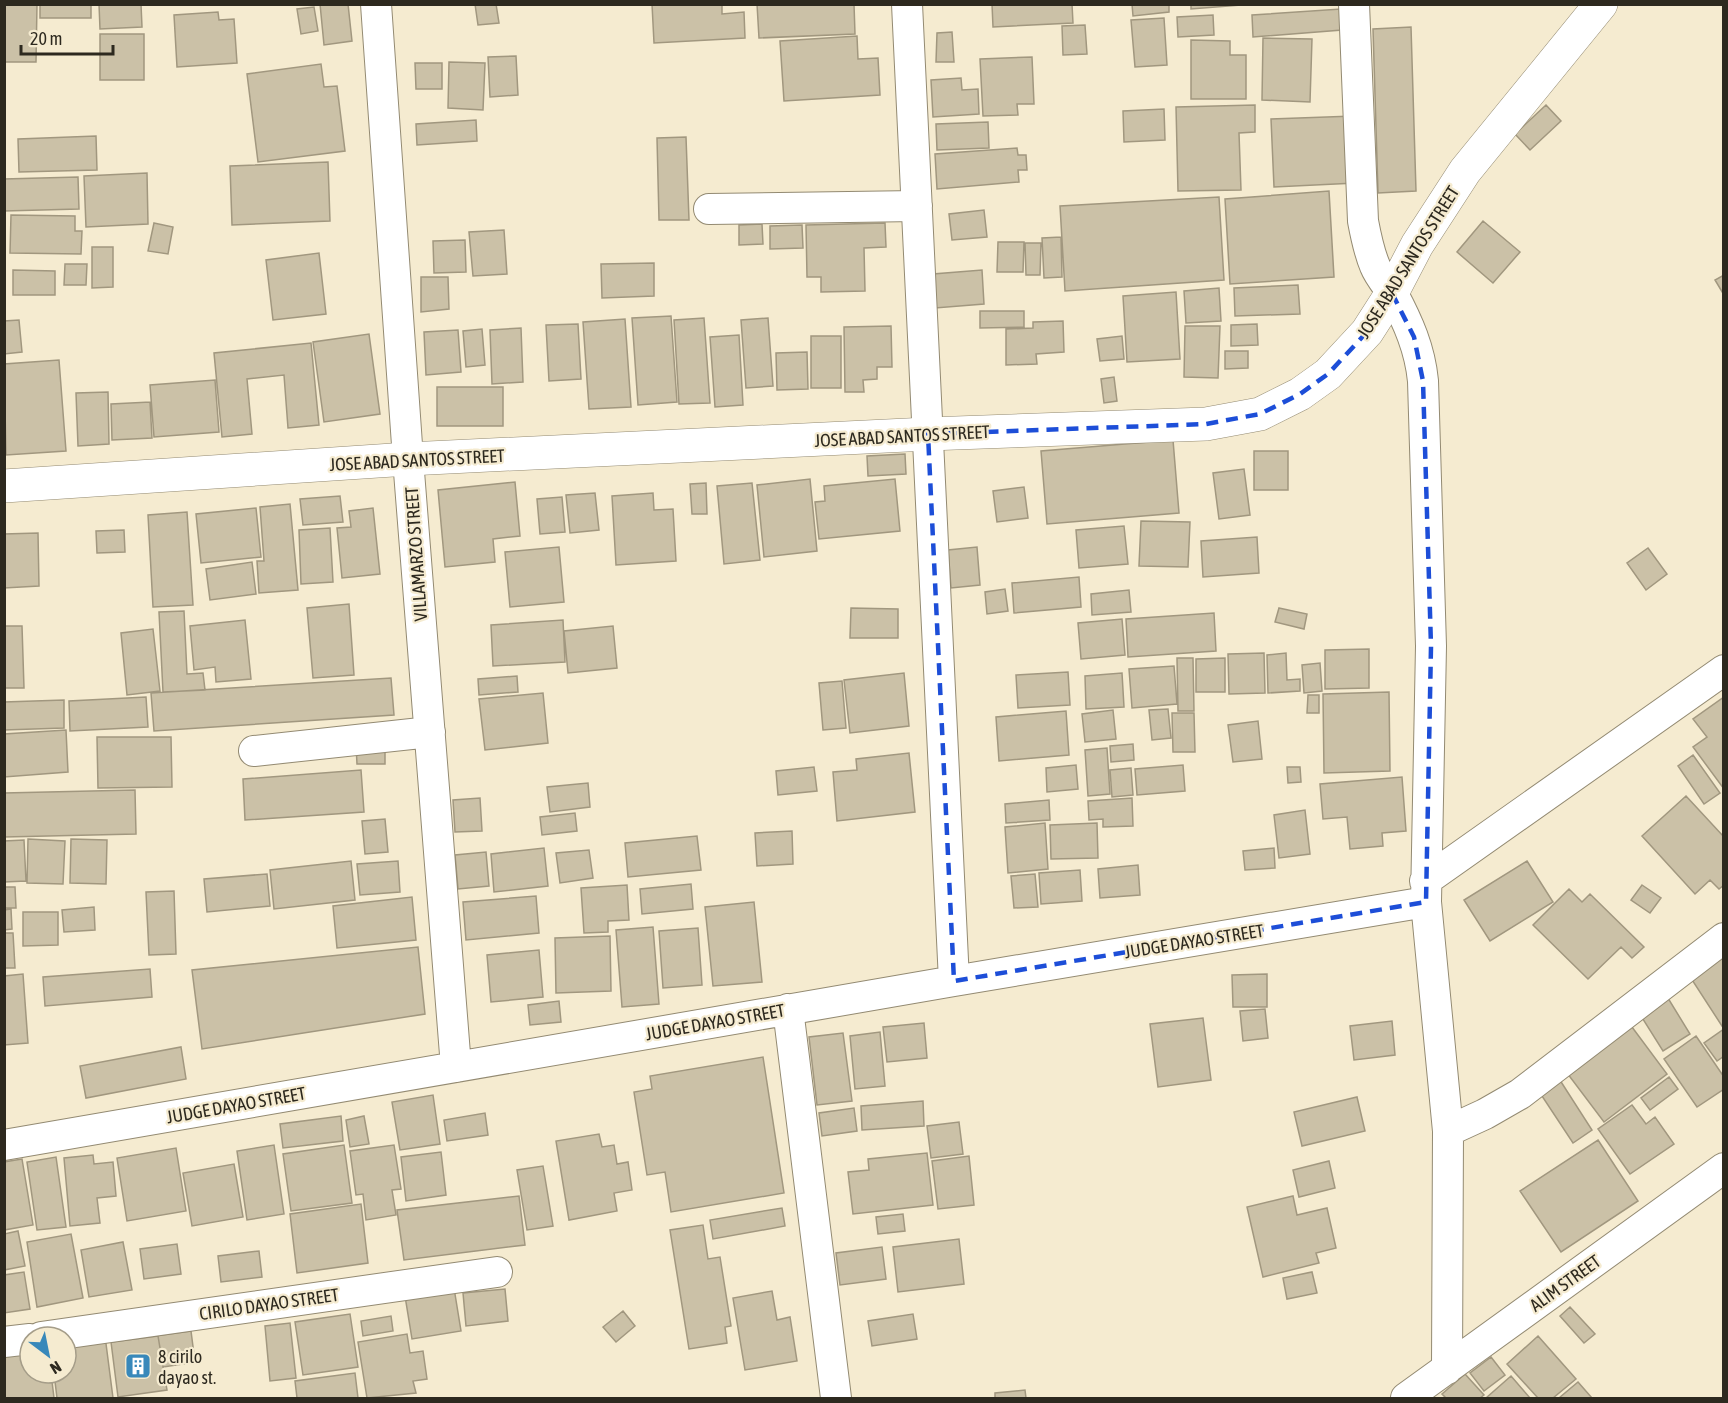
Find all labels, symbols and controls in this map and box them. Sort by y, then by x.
scale bar [21,18,112,56]
text: 20 m [30,28,62,49]
street label: JOSE ABAD SANTOS STREET [1353,182,1463,342]
street label: JOSE ABAD SANTOS STREET [814,421,990,451]
street label: JOSE ABAD SANTOS STREET [329,445,505,475]
street label: VILLAMARZO STREET [401,486,431,622]
street label: JUDGE DAYAO STREET [1123,920,1265,962]
street label: JUDGE DAYAO STREET [644,999,786,1045]
street label: JUDGE DAYAO STREET [165,1082,307,1128]
street label: ALIM STREET [1525,1250,1605,1316]
street label: CIRILO DAYAO STREET [198,1284,340,1324]
north arrow [18,1325,78,1385]
place label: 8 cirilo dayao st. [158,1346,216,1388]
building icon: 8 cirilo dayao st. [123,1351,153,1381]
text: N [47,1358,65,1378]

